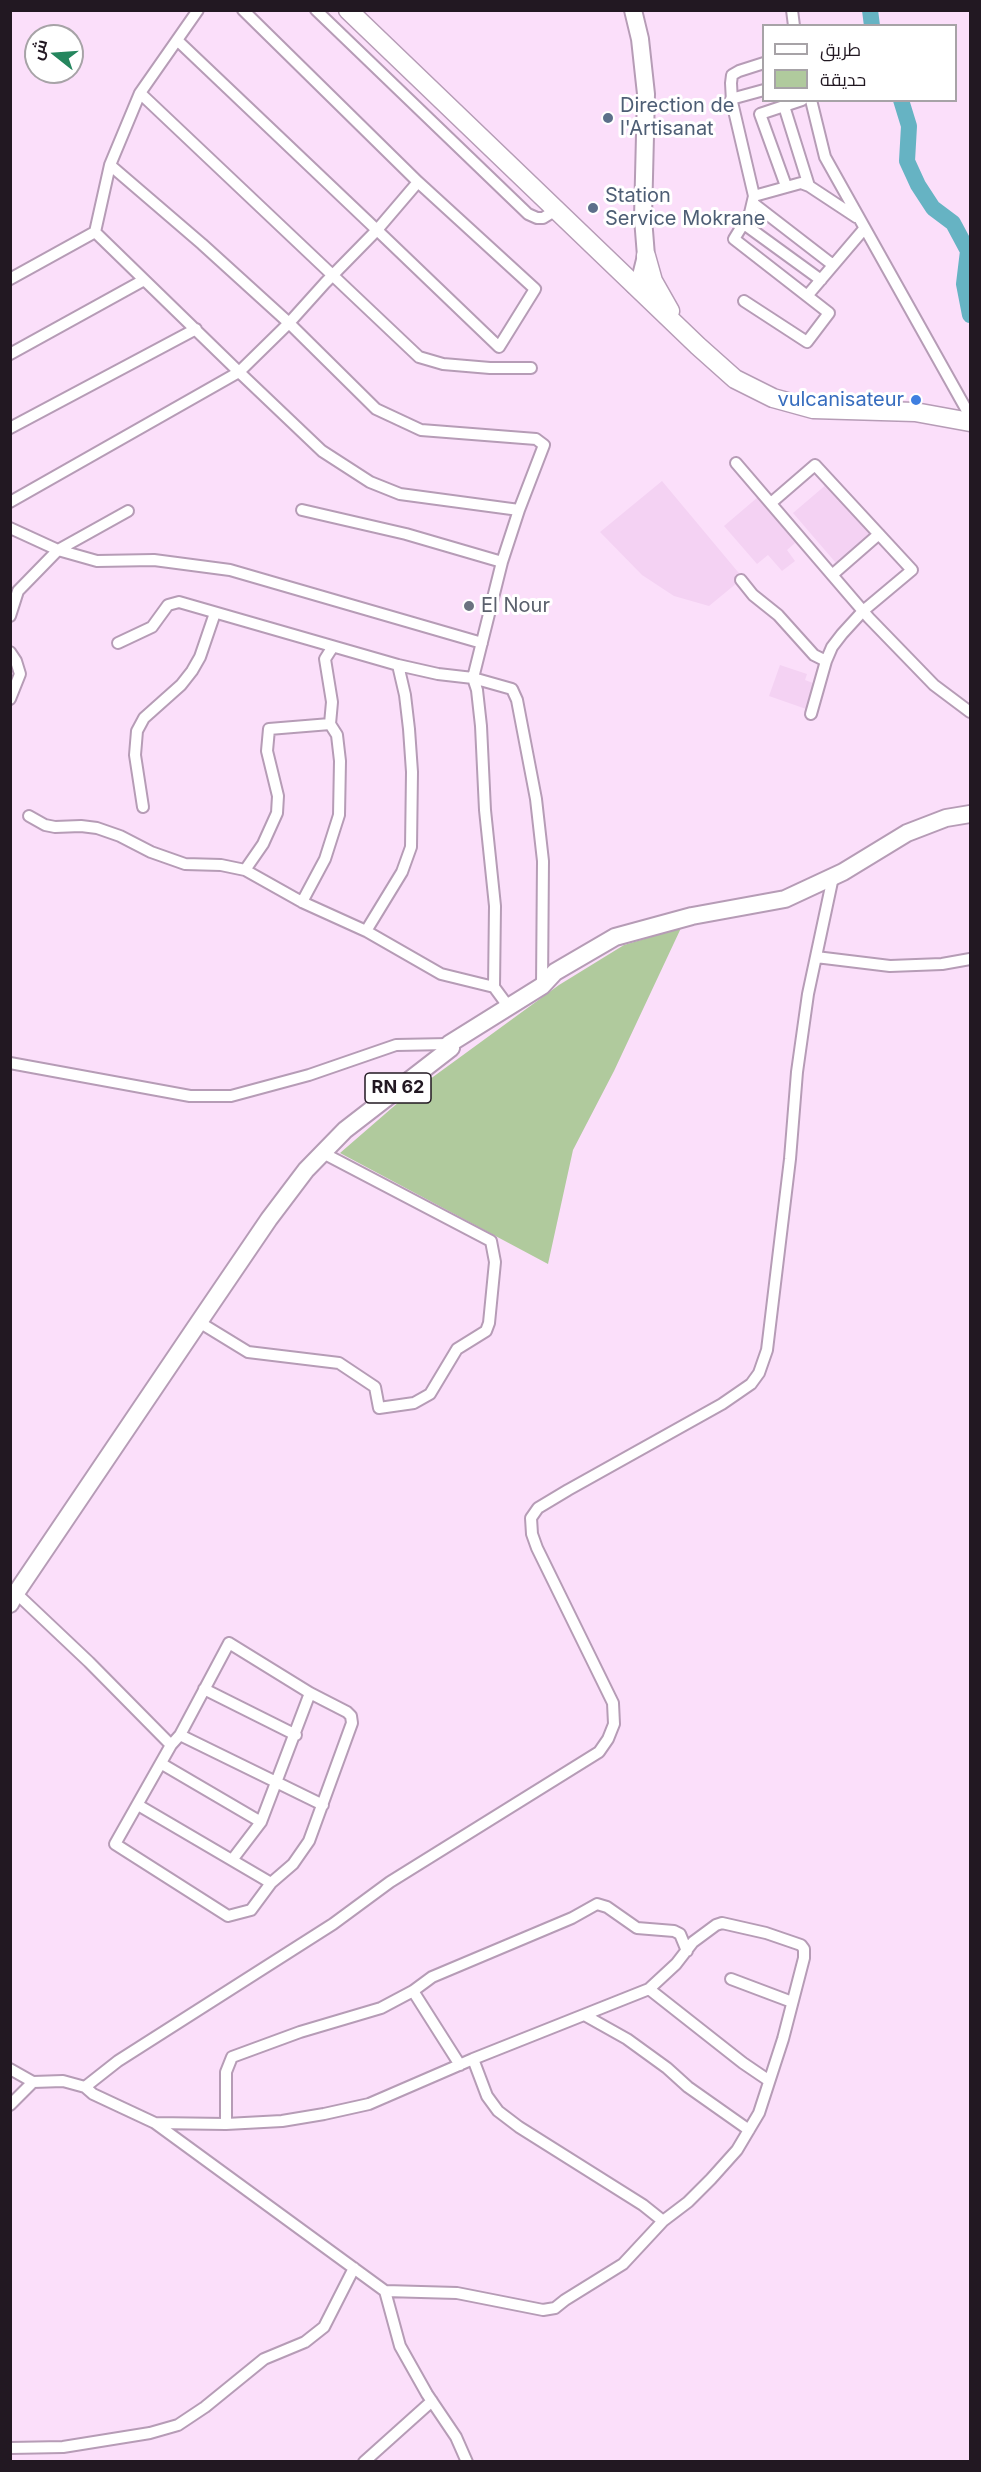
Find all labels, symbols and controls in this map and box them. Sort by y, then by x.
north arrow [24,24,84,84]
legend [762,24,957,102]
text: ش [26,37,51,62]
text: طريق [820,39,861,60]
text: حديقة [820,69,866,90]
place label: Direction de l'Artisanat [620,94,734,141]
marker: Direction de l'Artisanat [601,111,615,125]
place label: Station Service Mokrane [605,184,765,231]
marker: Station Service Mokrane [586,201,600,215]
place label: vulcanisateur [777,388,904,412]
marker: vulcanisateur [909,393,923,407]
place label: El Nour [481,594,550,618]
marker: El Nour [462,599,476,613]
road number: RN 62 [365,1073,431,1103]

